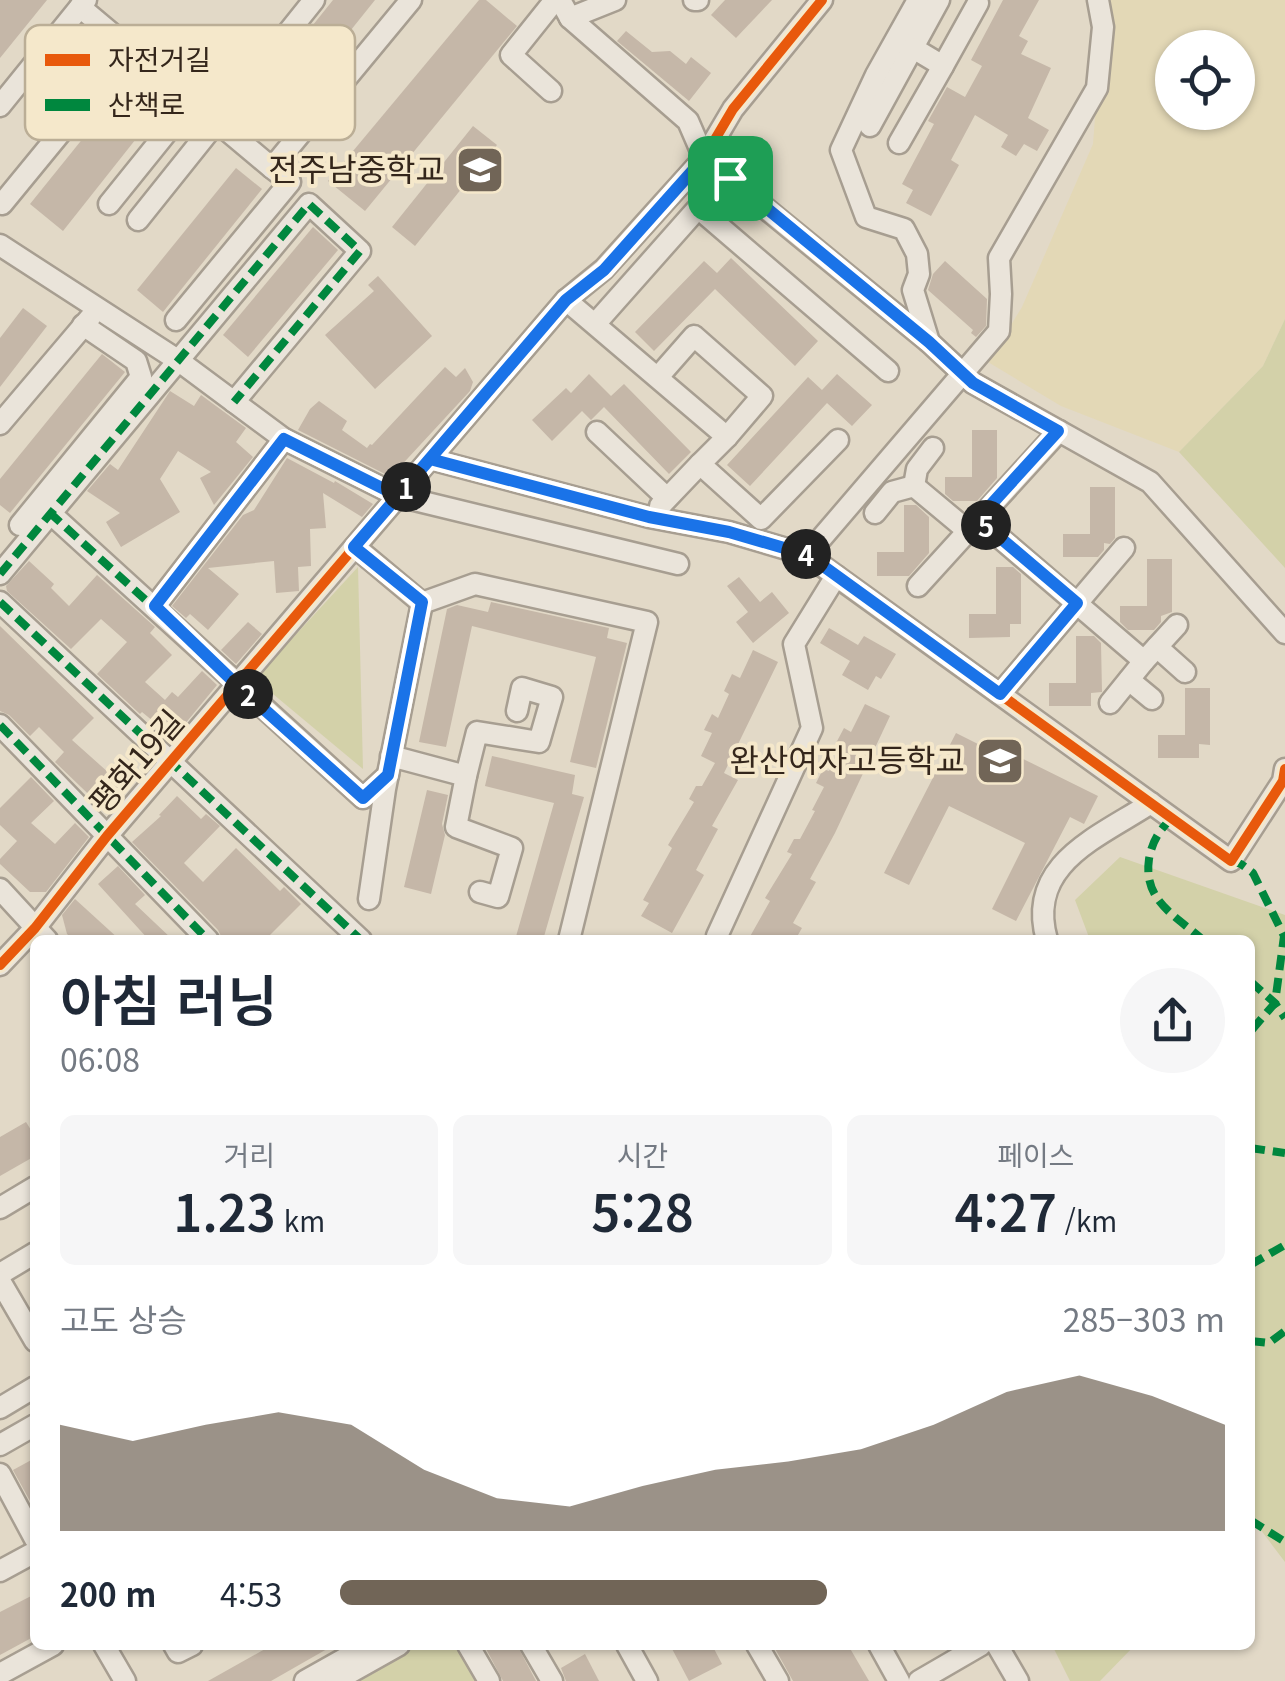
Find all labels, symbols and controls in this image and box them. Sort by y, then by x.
legend [25,25,355,140]
map controls [1155,30,1255,130]
button: locate [1155,30,1255,130]
text: 자전거길 [108,38,211,78]
text: 산책로 [108,83,185,123]
pin [688,136,773,221]
place label: 전주남중학교 [268,144,445,190]
school or university icon: 전주남중학교 [454,144,506,196]
icon: arrive [703,151,758,206]
pin: 1 [381,462,431,512]
text: 1 [398,467,414,507]
pin: 5 [961,500,1011,550]
text: 5 [978,505,994,545]
pin: 4 [781,529,831,579]
text: 4 [798,534,814,574]
pin: 2 [223,669,273,719]
text: 2 [240,674,256,714]
street label: 평화19길 [77,698,193,822]
place label: 완산여자고등학교 [729,735,965,781]
school or university icon: 완산여자고등학교 [974,735,1026,787]
text: 아침 러닝 [60,957,278,1037]
button: share [1120,968,1225,1073]
text: 06:08 [60,1035,140,1081]
text: 거리 [223,1134,275,1174]
text: 시간 [617,1134,668,1174]
text: 페이스 [997,1134,1074,1174]
text: 1.23 [173,1174,276,1246]
text: 5:28 [591,1174,694,1246]
text: 4:27 [954,1174,1057,1246]
text: km [276,1200,325,1240]
text: /km [1057,1200,1117,1240]
text: 고도 상승 [60,1295,187,1341]
text: 285–303 m [1063,1295,1225,1341]
text: 200 m [60,1570,156,1616]
text: 4:53 [220,1570,282,1616]

